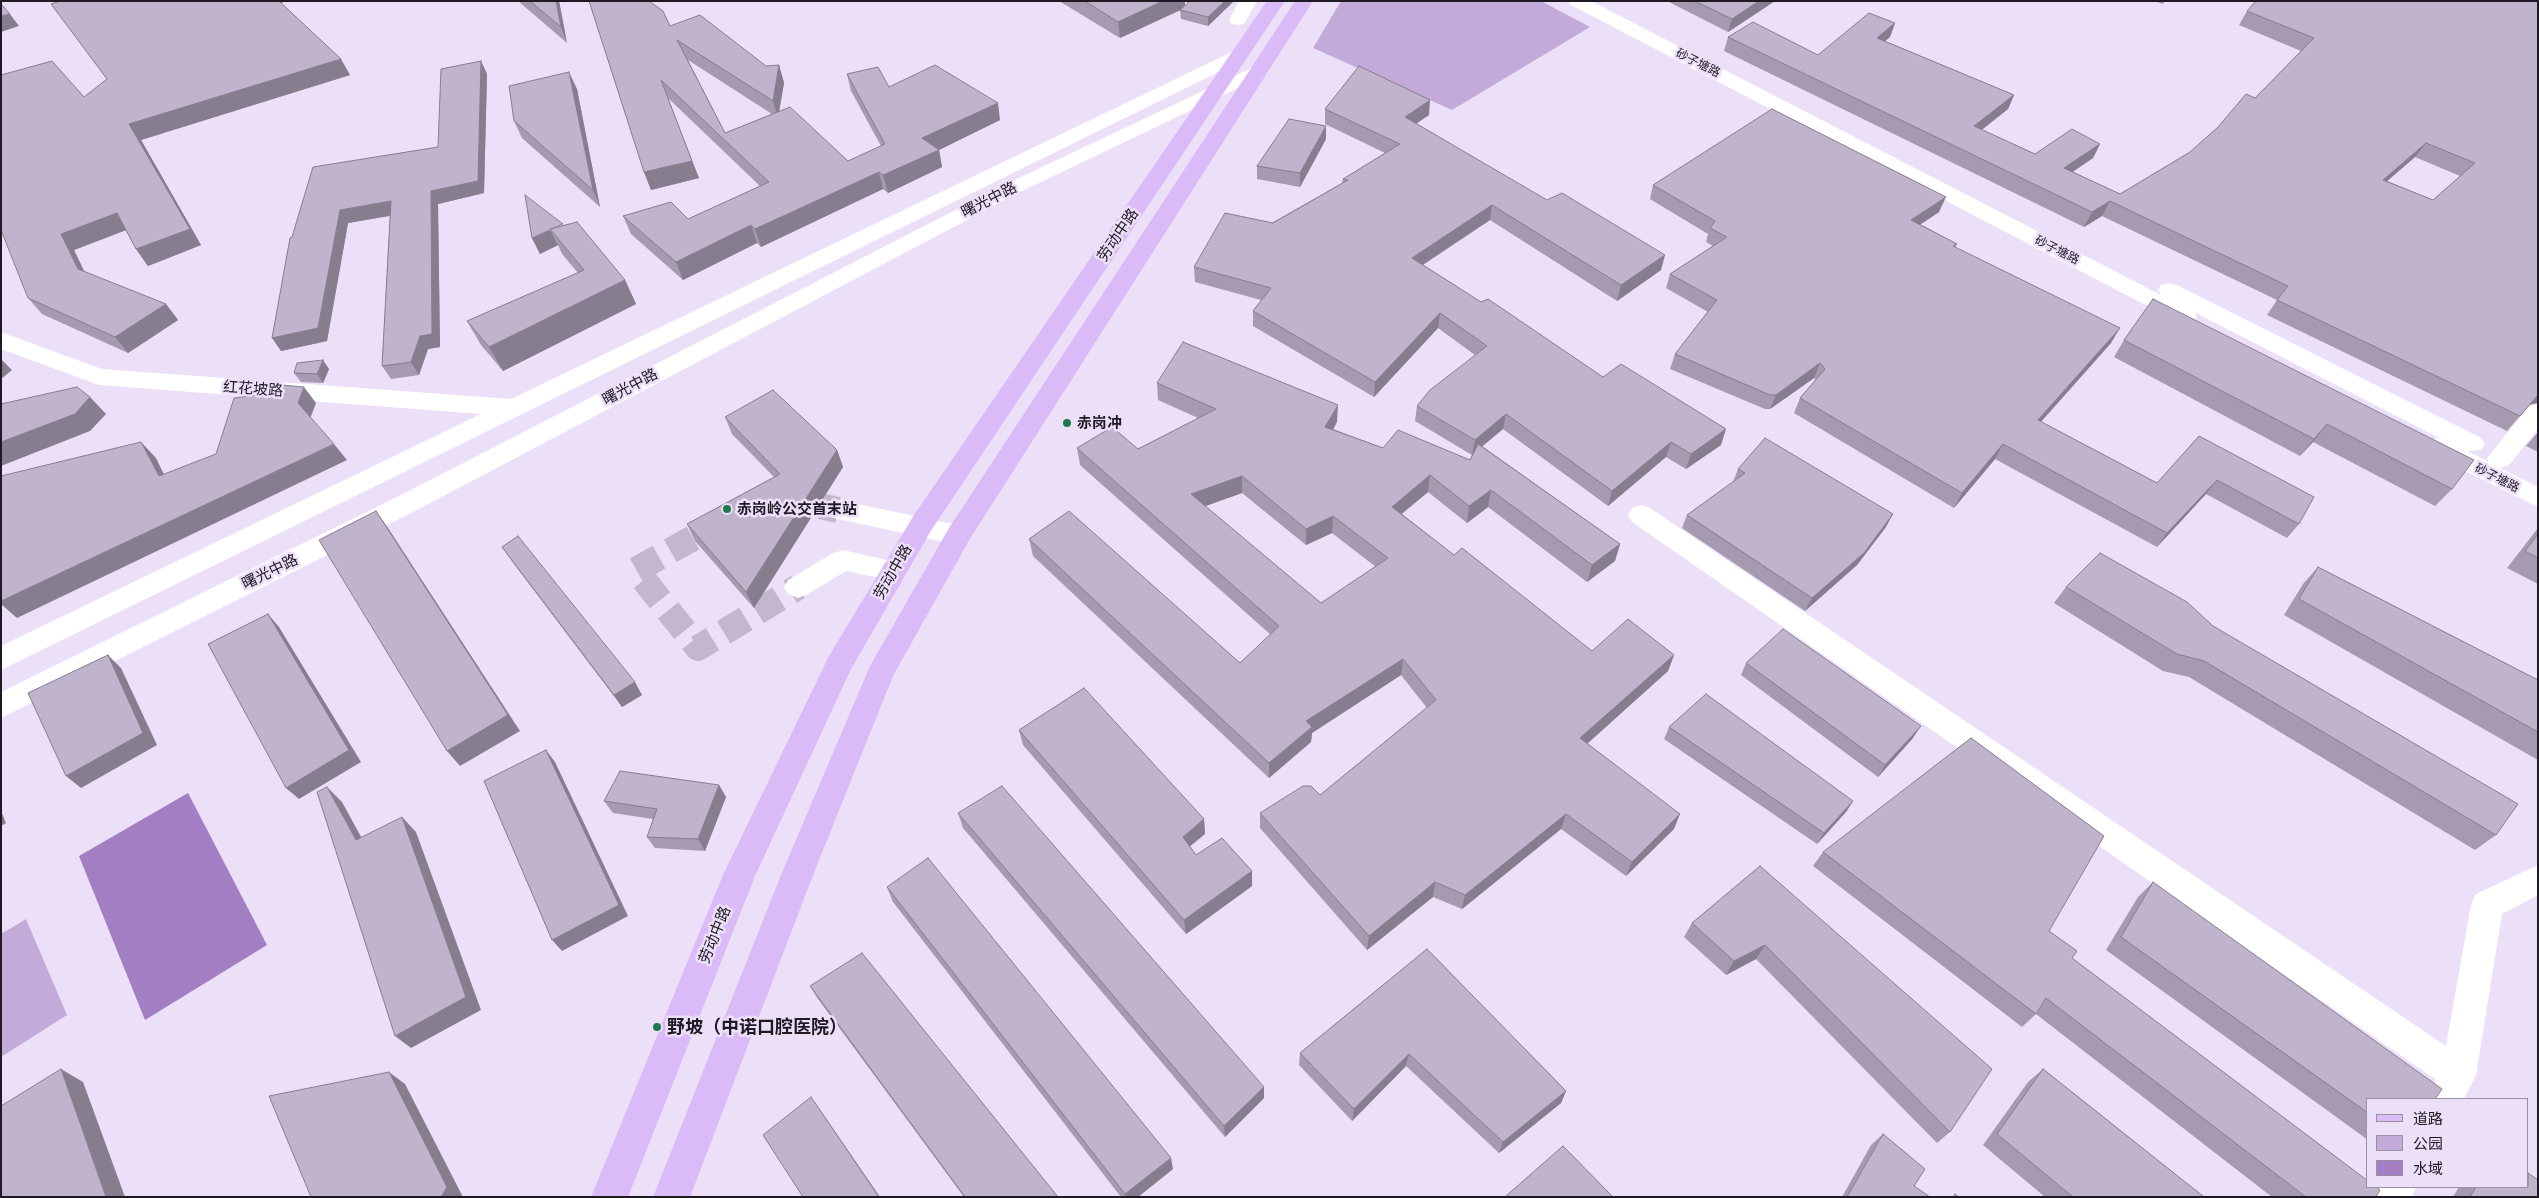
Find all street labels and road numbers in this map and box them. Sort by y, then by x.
street label: 砂子塘路 [1673,46,1723,80]
street label: 曙光中路 [958,178,1020,222]
street label: 劳动中路 [1094,205,1142,265]
street label: 砂子塘路 [2032,233,2082,267]
street label: 曙光中路 [599,365,661,409]
street label: 红花坡路 [222,378,284,400]
street label: 砂子塘路 [2472,461,2522,495]
street label: 劳动中路 [870,542,916,602]
street label: 曙光中路 [239,551,301,593]
street label: 劳动中路 [695,904,735,966]

